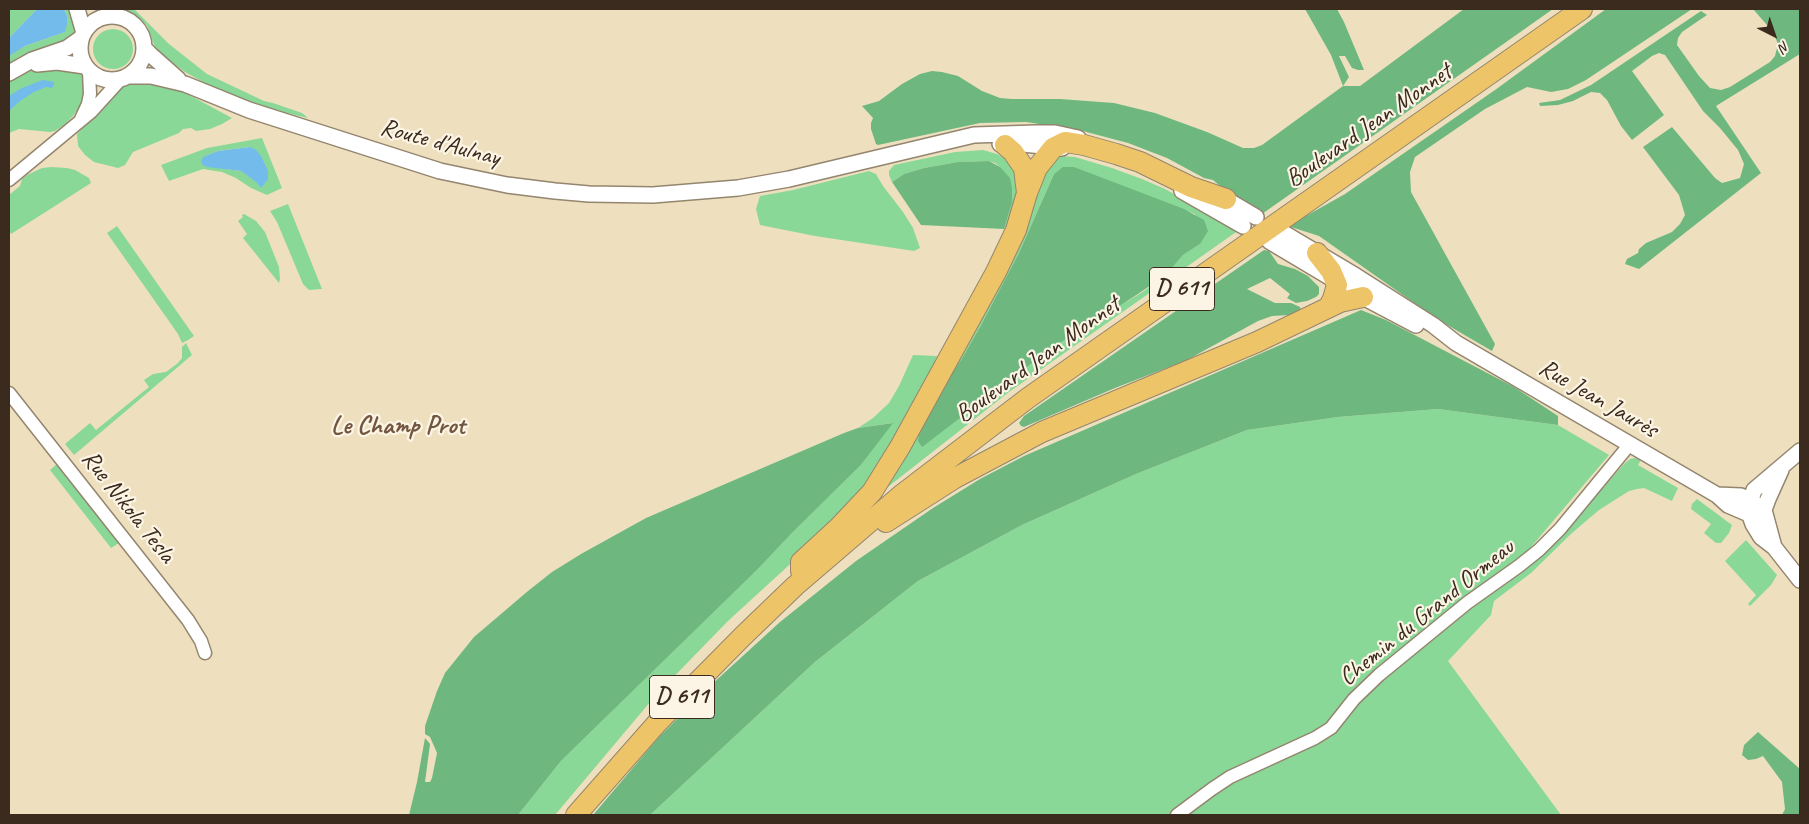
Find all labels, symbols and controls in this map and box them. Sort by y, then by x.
north arrow [1749,10,1799,60]
text: N [1775,37,1793,56]
street label: Boulevard Jean Monnet [1280,57,1458,195]
street label: Route d'Aulnay [377,113,503,173]
road number: D 611 [1150,268,1214,310]
street label: Boulevard Jean Monnet [950,290,1126,430]
street label: Rue Jean Jaurès [1533,353,1663,445]
district label: Le Champ Prot [331,410,465,442]
street label: Rue Nikola Tesla [75,445,181,569]
street label: Chemin du Grand Ormeau [1333,533,1521,693]
road number: D 611 [650,676,714,719]

